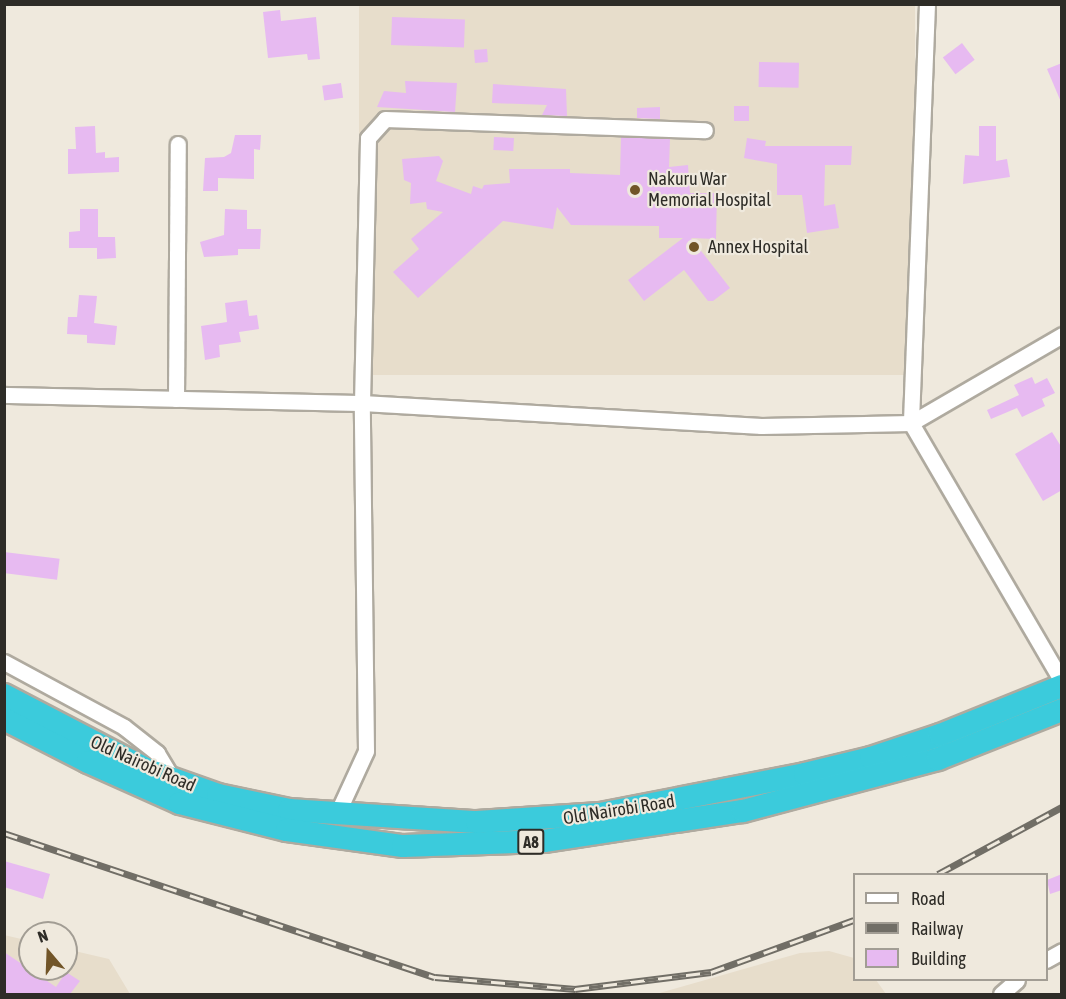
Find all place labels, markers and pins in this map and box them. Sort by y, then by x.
place label: Nakuru War Memorial Hospital [648,169,771,212]
marker: Nakuru War Memorial Hospital [626,181,644,199]
place label: Annex Hospital [708,236,808,258]
marker: Annex Hospital [685,238,703,256]

